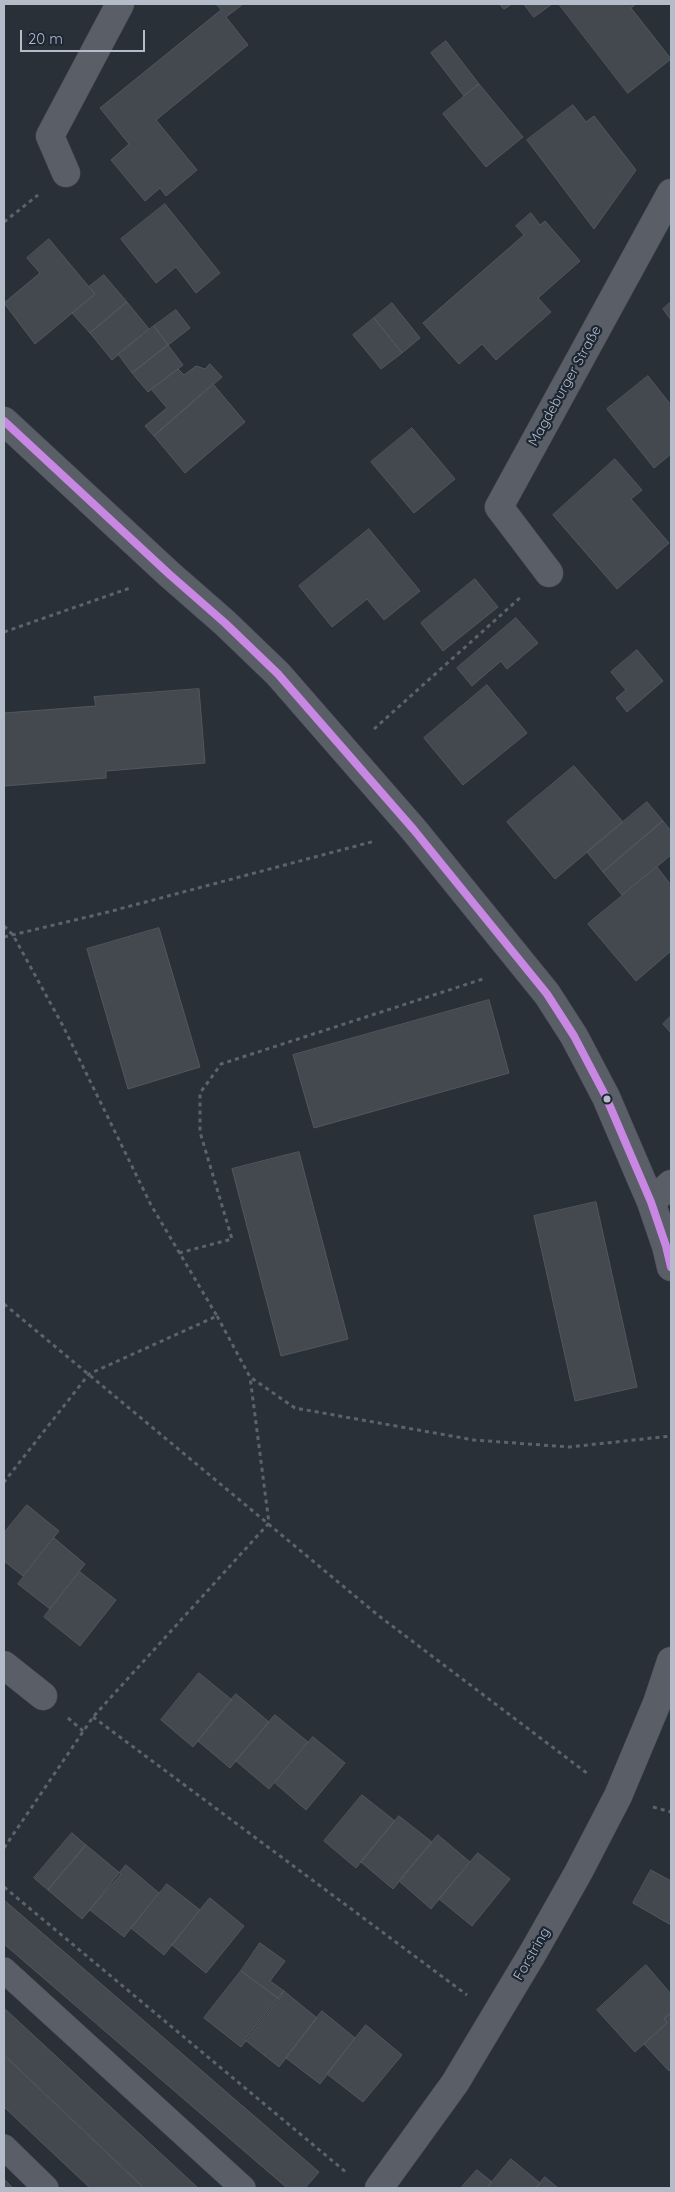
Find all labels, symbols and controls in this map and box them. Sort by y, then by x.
scale bar [22,20,148,52]
text: 20 m [28,29,63,48]
street label: Magdeburger Straße [525,323,605,449]
unlabelled marker [602,1094,612,1104]
street label: Forstring [510,1925,554,1983]

